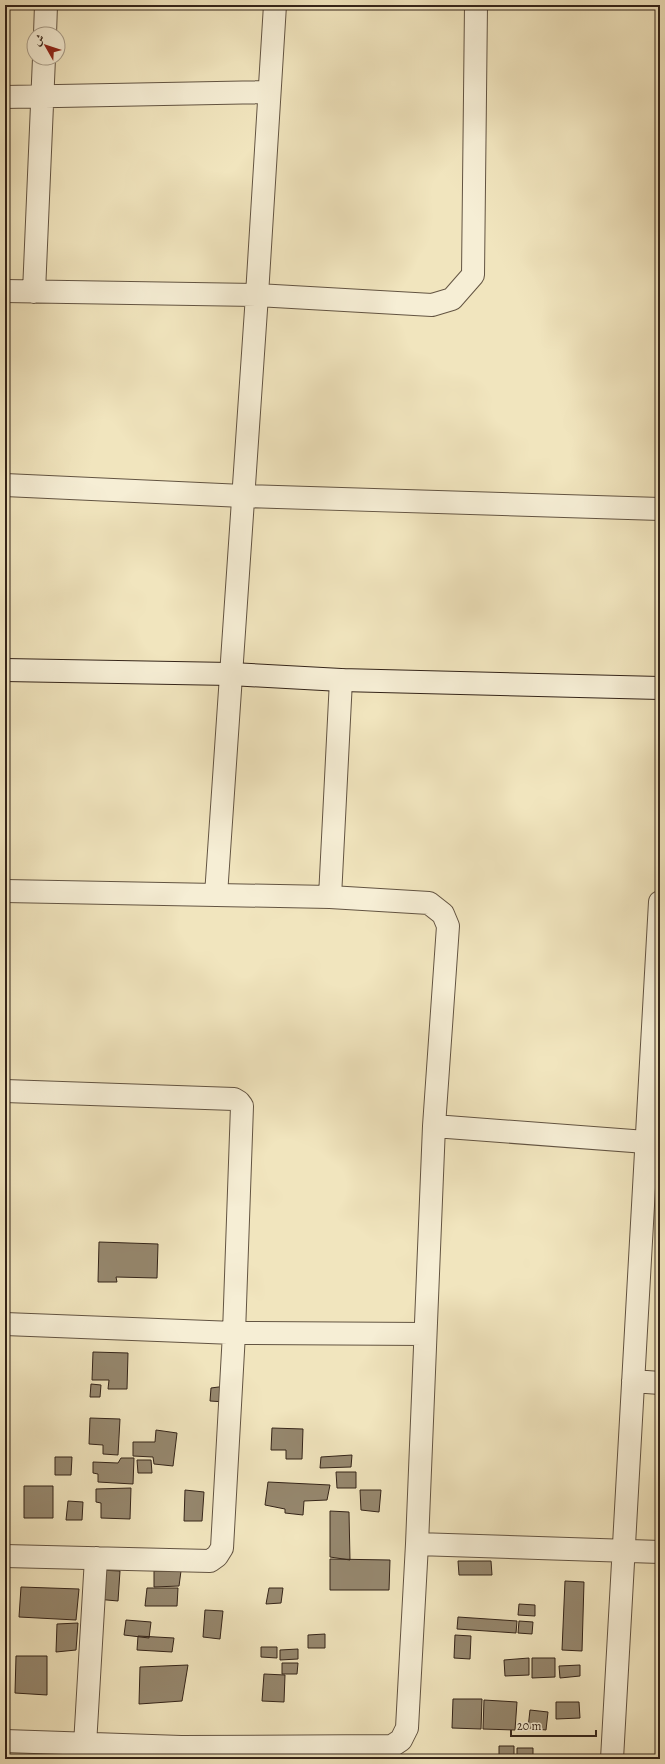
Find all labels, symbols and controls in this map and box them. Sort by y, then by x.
north arrow [26,26,66,66]
text: ش [29,31,48,49]
scale bar [511,1712,596,1738]
text: 20 m [517,1718,541,1734]

